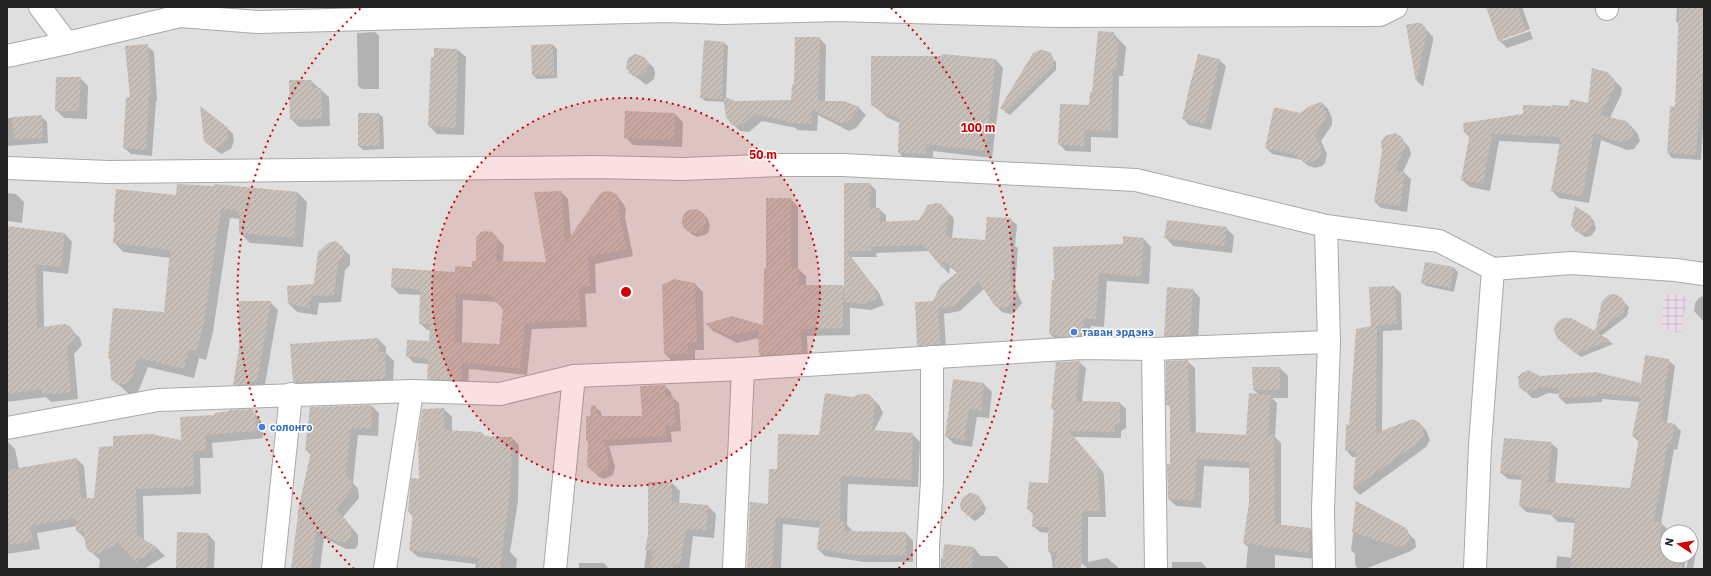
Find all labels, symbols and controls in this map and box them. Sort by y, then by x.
text: 100 m [960,120,996,135]
text: 50 m [749,147,777,162]
centre of rings [619,285,633,299]
place label: таван эрдэнэ [1082,325,1154,339]
marker: таван эрдэнэ [1069,327,1079,337]
place label: солонго [270,420,312,434]
marker: солонго [257,422,267,432]
north arrow [1659,524,1699,564]
text: N [1662,537,1677,547]

